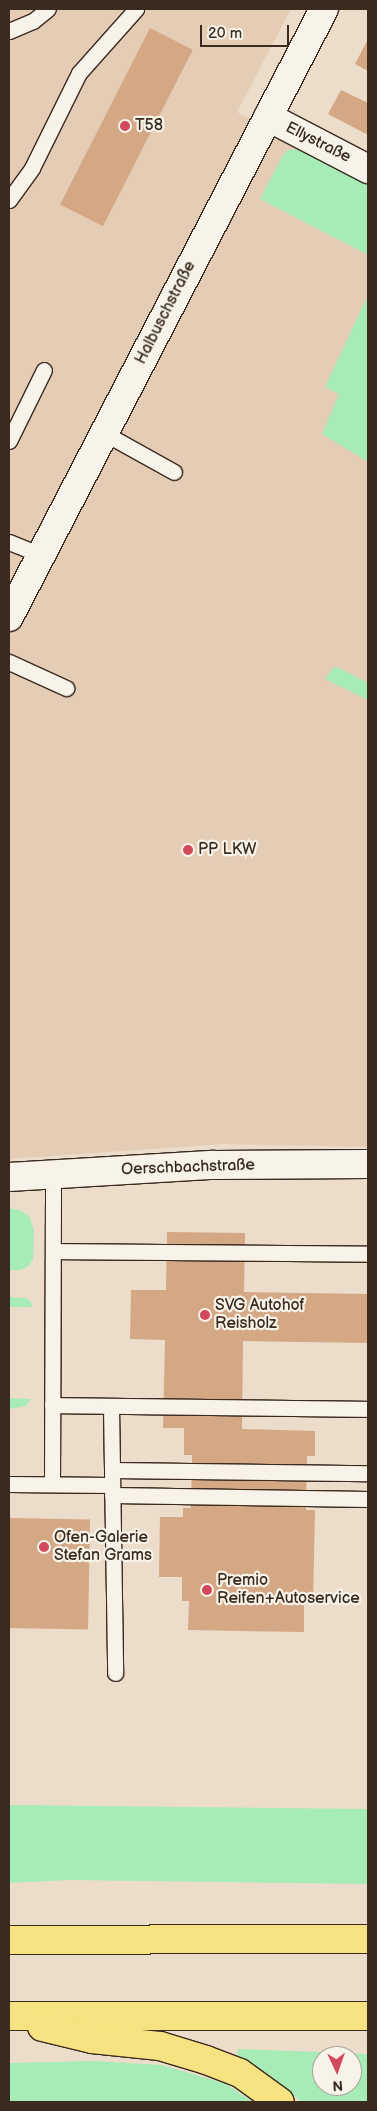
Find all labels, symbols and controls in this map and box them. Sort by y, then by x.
scale bar [202,15,291,47]
text: 20 m [208,24,242,43]
place label: T58 [135,116,163,136]
street label: Ellystraße [282,118,354,168]
marker: T58 [119,120,131,132]
street label: Halbuschstraße [132,258,200,368]
place label: PP LKW [198,840,257,860]
marker: PP LKW [182,844,194,856]
street label: Oerschbachstraße [121,1156,255,1180]
place label: SVG Autohof Reisholz [215,1296,305,1334]
marker: SVG Autohof Reisholz [199,1309,211,1321]
place label: Ofen-Galerie Stefan Grams [54,1528,152,1566]
marker: Ofen-Galerie Stefan Grams [38,1541,50,1553]
place label: Premio Reifen+Autoservice [217,1571,360,1609]
marker: Premio Reifen+Autoservice [201,1584,213,1596]
north arrow [312,2046,362,2096]
text: N [332,2077,343,2094]

